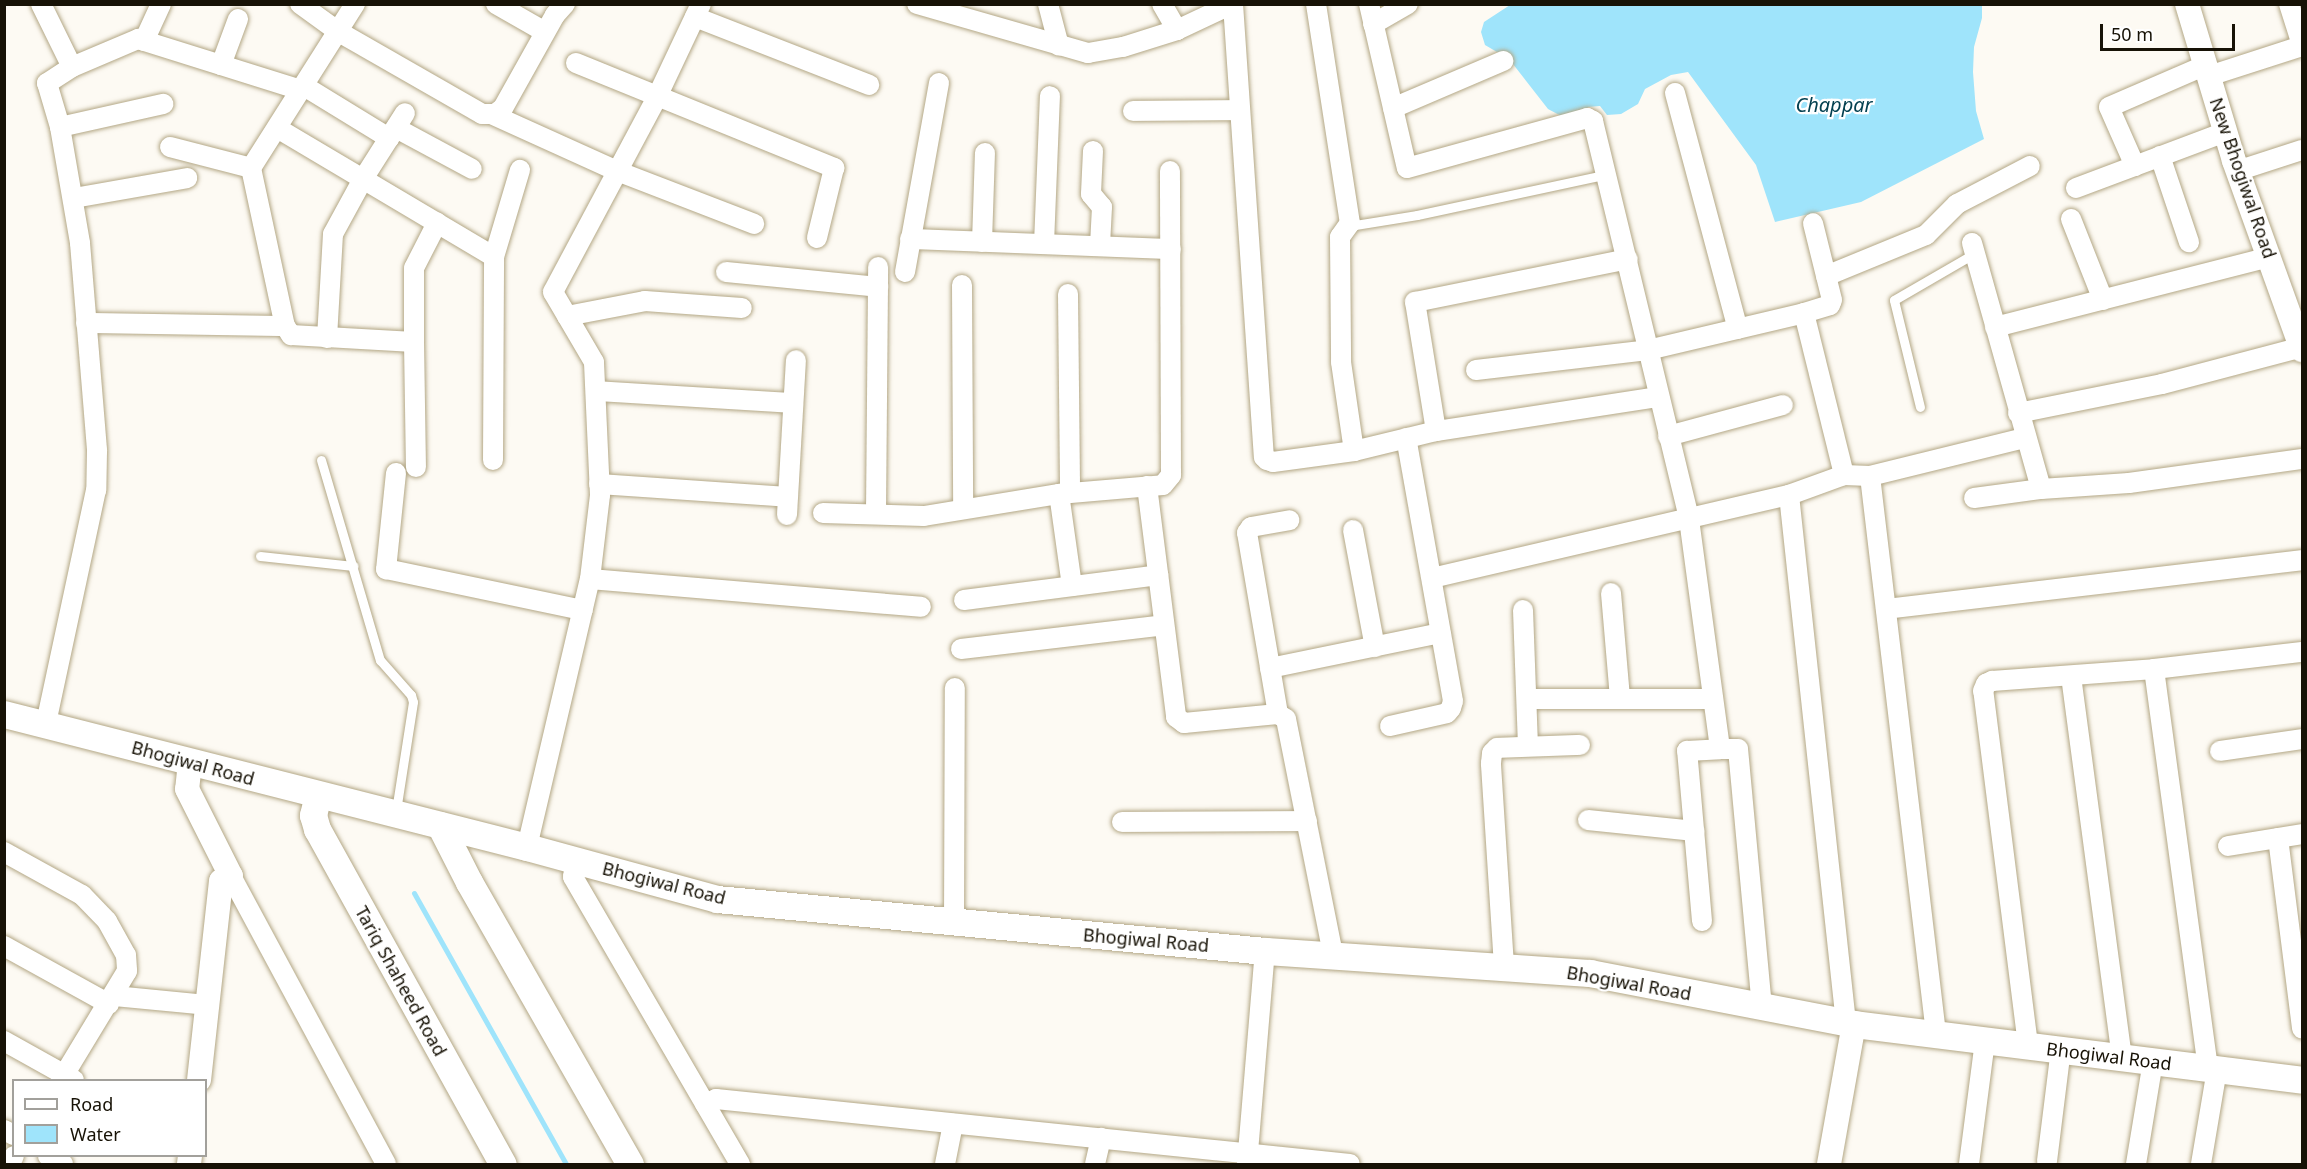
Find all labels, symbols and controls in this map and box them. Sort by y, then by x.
scale bar [2103,12,2238,50]
text: 50 m [2111,22,2153,46]
water label: Chappar [1795,92,1873,116]
street label: New Bhogiwal Road [2205,95,2281,261]
street label: Bhogiwal Road [129,736,257,790]
street label: Bhogiwal Road [600,857,728,909]
street label: Tariq Shaheed Road [351,902,451,1060]
street label: Bhogiwal Road [1082,924,1210,956]
street label: Bhogiwal Road [1565,961,1693,1005]
street label: Bhogiwal Road [2045,1038,2173,1074]
legend [12,1079,207,1157]
text: Road [70,1092,113,1116]
text: Water [70,1122,121,1146]

